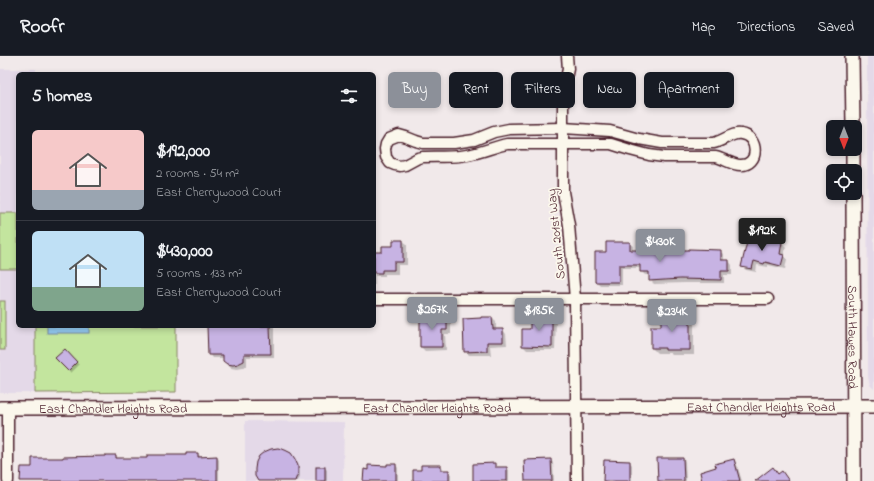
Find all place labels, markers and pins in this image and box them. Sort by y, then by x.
pin: $192K [734,218,790,252]
pin: $430K [632,229,688,263]
pin: $267K [404,297,460,331]
pin: $185K [511,298,567,332]
pin: $234K [644,299,700,333]

